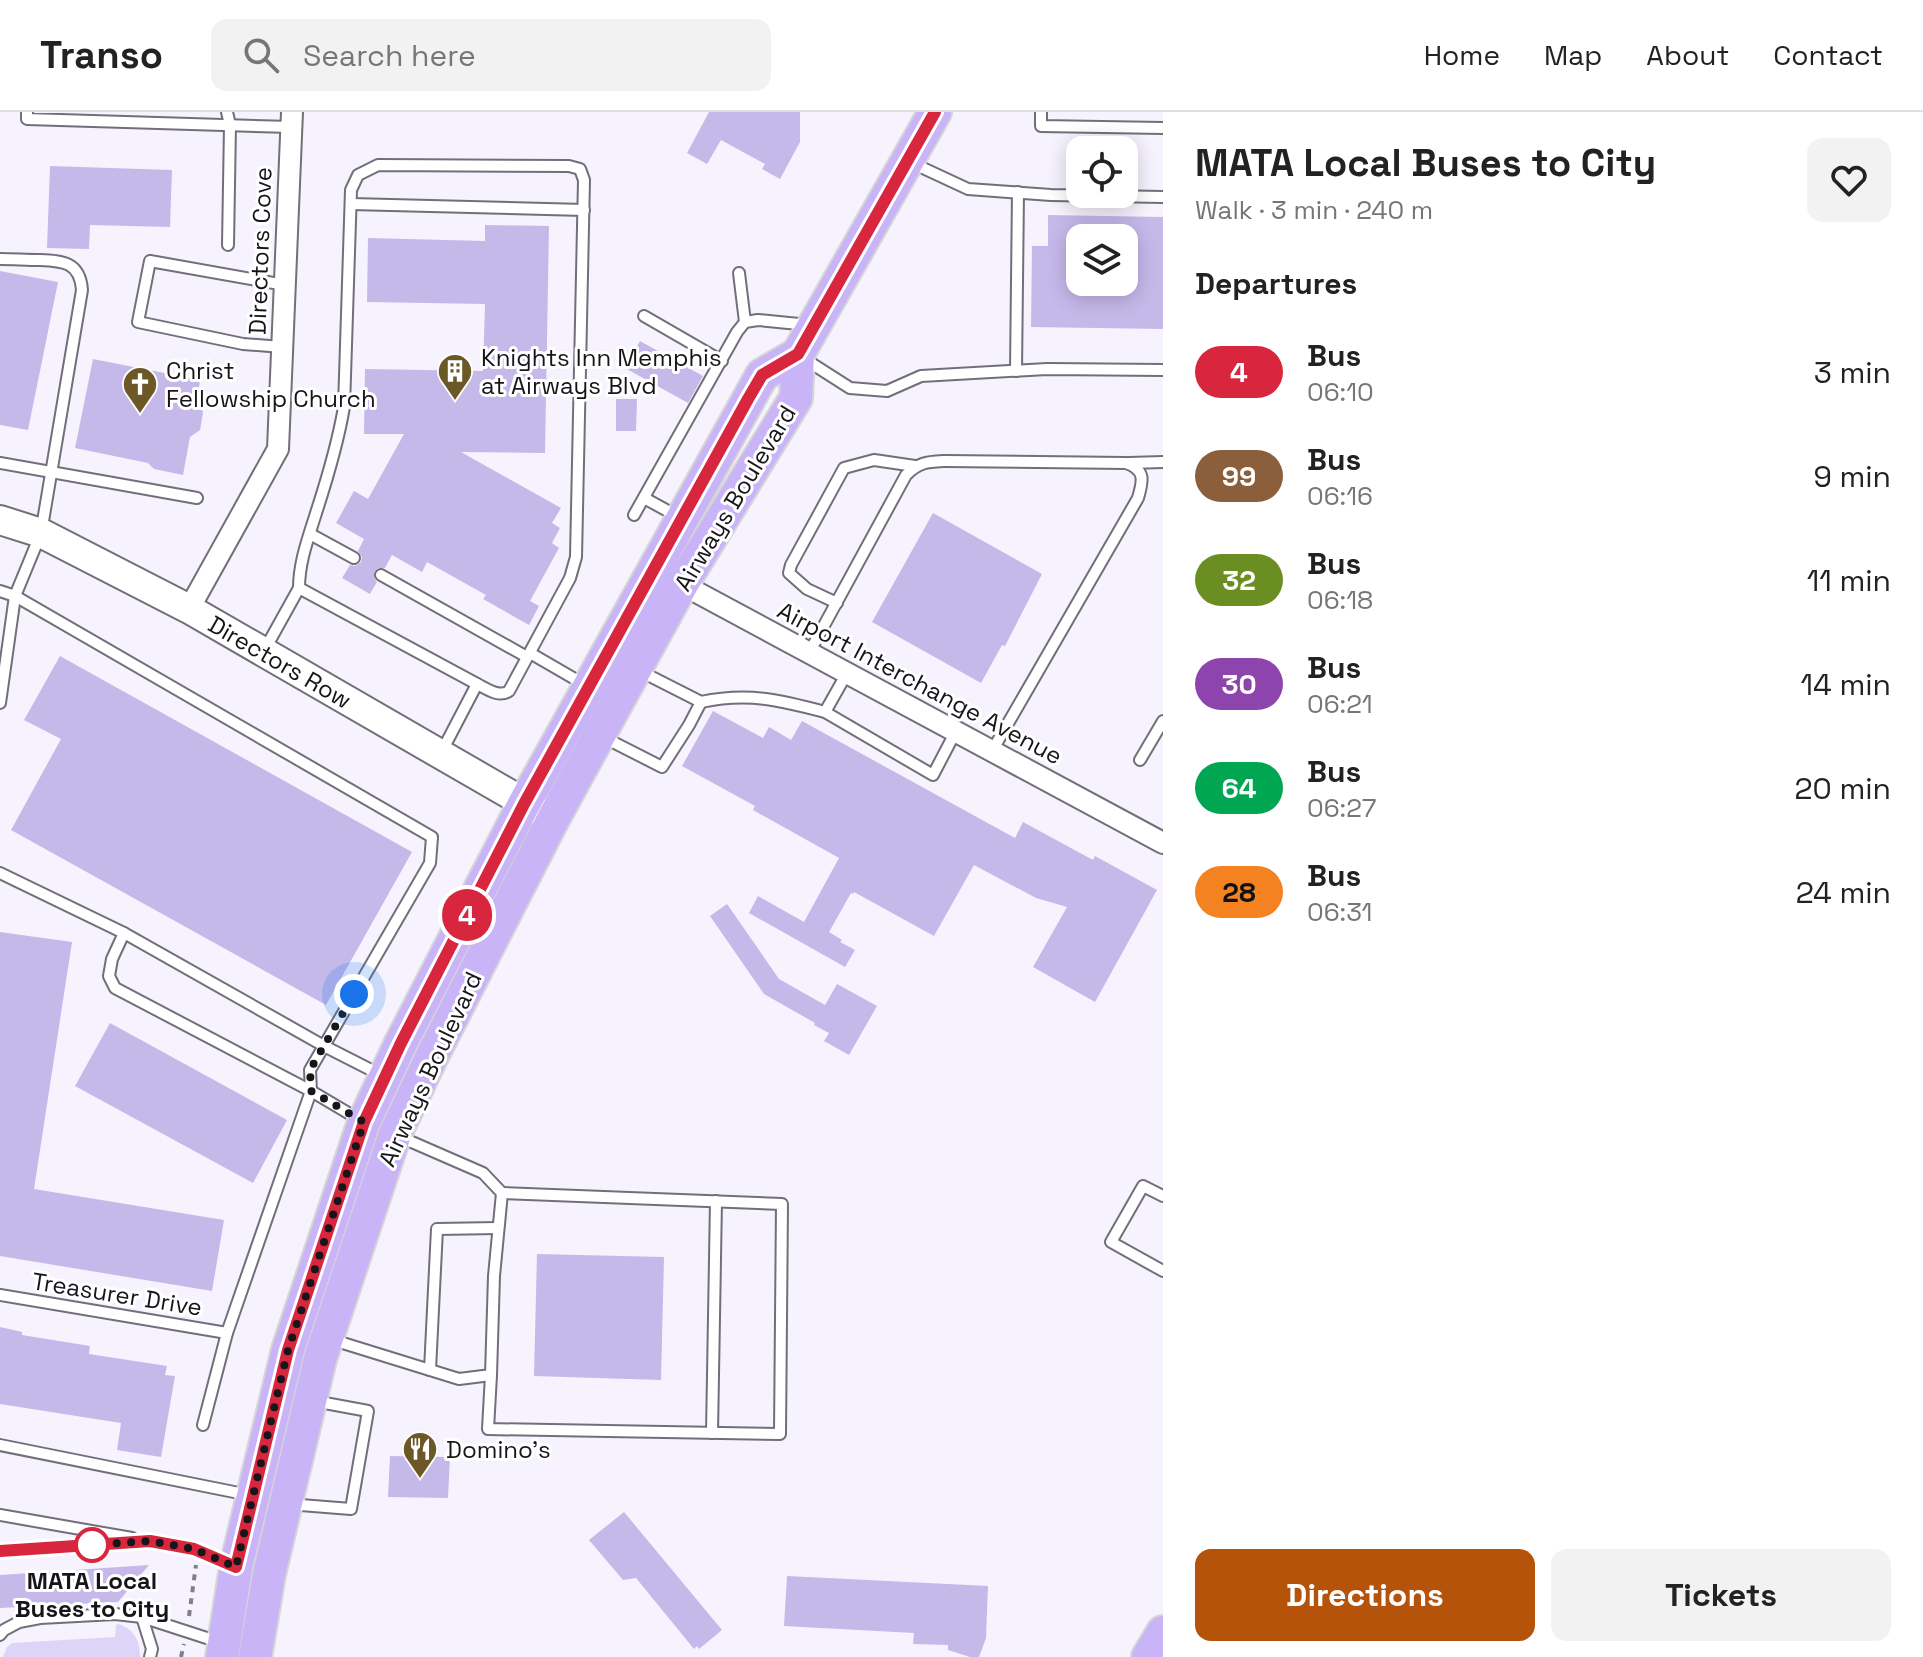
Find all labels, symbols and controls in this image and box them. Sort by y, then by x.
search box [211,19,771,91]
text: Transo [40,31,163,79]
icon: search [239,33,283,77]
text: Search here [303,36,476,75]
text: Home [1424,37,1500,73]
text: Map [1544,37,1602,73]
text: About [1646,37,1729,73]
text: Contact [1773,37,1883,73]
map controls [1066,136,1138,296]
button: locate [1066,136,1138,208]
button: heart [1807,138,1891,222]
text: MATA Local Buses to City [1195,139,1656,187]
street label: Directors Cove [242,167,278,335]
text: Walk · 3 min · 240 m [1195,193,1433,227]
button: layers [1066,224,1138,296]
text: Departures [1195,264,1357,303]
text: Bus [1307,336,1361,375]
place label: Knights Inn Memphis at Airways Blvd [481,342,722,401]
building icon: Knights Inn Memphis at Airways Blvd [436,352,474,402]
text: 3 min [1814,353,1891,392]
text: 4 [1230,354,1248,390]
place label: Christ Fellowship Church [166,355,376,414]
church icon: Christ Fellowship Church [121,365,159,415]
text: 06:10 [1307,375,1374,409]
street label: Airways Boulevard [667,399,803,597]
text: Bus [1307,440,1361,479]
text: 9 min [1813,457,1891,496]
text: 99 [1222,458,1256,494]
text: 06:16 [1307,479,1373,513]
text: Bus [1307,544,1361,583]
text: 11 min [1807,561,1891,600]
text: 32 [1222,562,1256,598]
text: 06:18 [1307,583,1373,617]
street label: Airport Interchange Avenue [772,595,1068,771]
street label: Directors Row [203,608,357,716]
text: Bus [1307,648,1361,687]
text: 14 min [1800,665,1891,704]
text: 30 [1221,666,1257,702]
text: 06:21 [1307,687,1373,721]
text: Bus [1307,752,1361,791]
text: 20 min [1794,769,1891,808]
text: 64 [1221,770,1257,806]
text: 06:27 [1307,791,1376,825]
text: Bus [1307,856,1361,895]
text: 24 min [1796,873,1891,912]
text: 28 [1222,874,1256,910]
line badge: 4 [441,889,493,941]
text: 06:31 [1307,895,1372,929]
text: 4 [458,897,476,933]
street label: Airways Boulevard [371,967,489,1171]
your location [334,974,374,1014]
street label: Treasurer Drive [30,1265,204,1323]
restaurant icon: Domino's [401,1430,439,1480]
place label: Domino's [446,1434,551,1465]
marker: MATA Local Buses to City [75,1528,109,1562]
button: Directions [1195,1549,1535,1641]
button: Tickets [1551,1549,1891,1641]
place label: MATA Local Buses to City [15,1565,169,1624]

